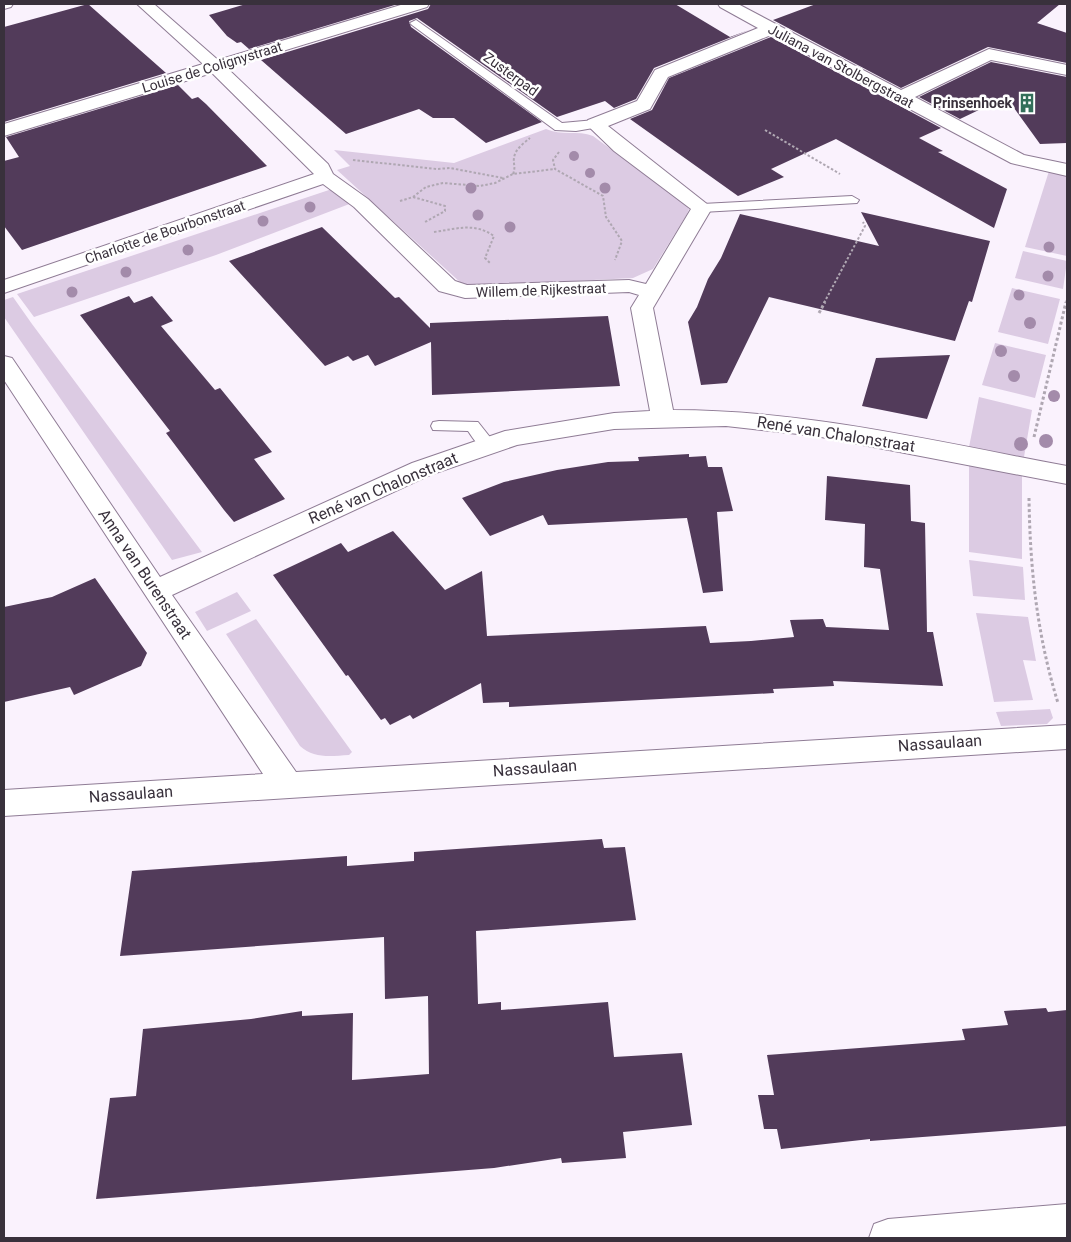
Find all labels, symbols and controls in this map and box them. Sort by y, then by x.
street label: Juliana van Stolbergstraat [766,21,917,111]
street label: Louise de Colignystraat [140,38,284,96]
street label: Zusterpad [481,49,541,99]
building icon: Prinsenhoek [1016,92,1038,114]
place label: Prinsenhoek [933,95,1013,111]
street label: Charlotte de Bourbonstraat [83,197,248,267]
street label: Willem de Rijkestraat [476,280,607,300]
street label: René van Chalonstraat [756,412,916,456]
street label: René van Chalonstraat [306,448,460,528]
street label: Anna van Burenstraat [94,505,196,643]
street label: Nassaulaan [897,731,983,755]
street label: Nassaulaan [492,756,578,780]
street label: Nassaulaan [88,782,174,806]

